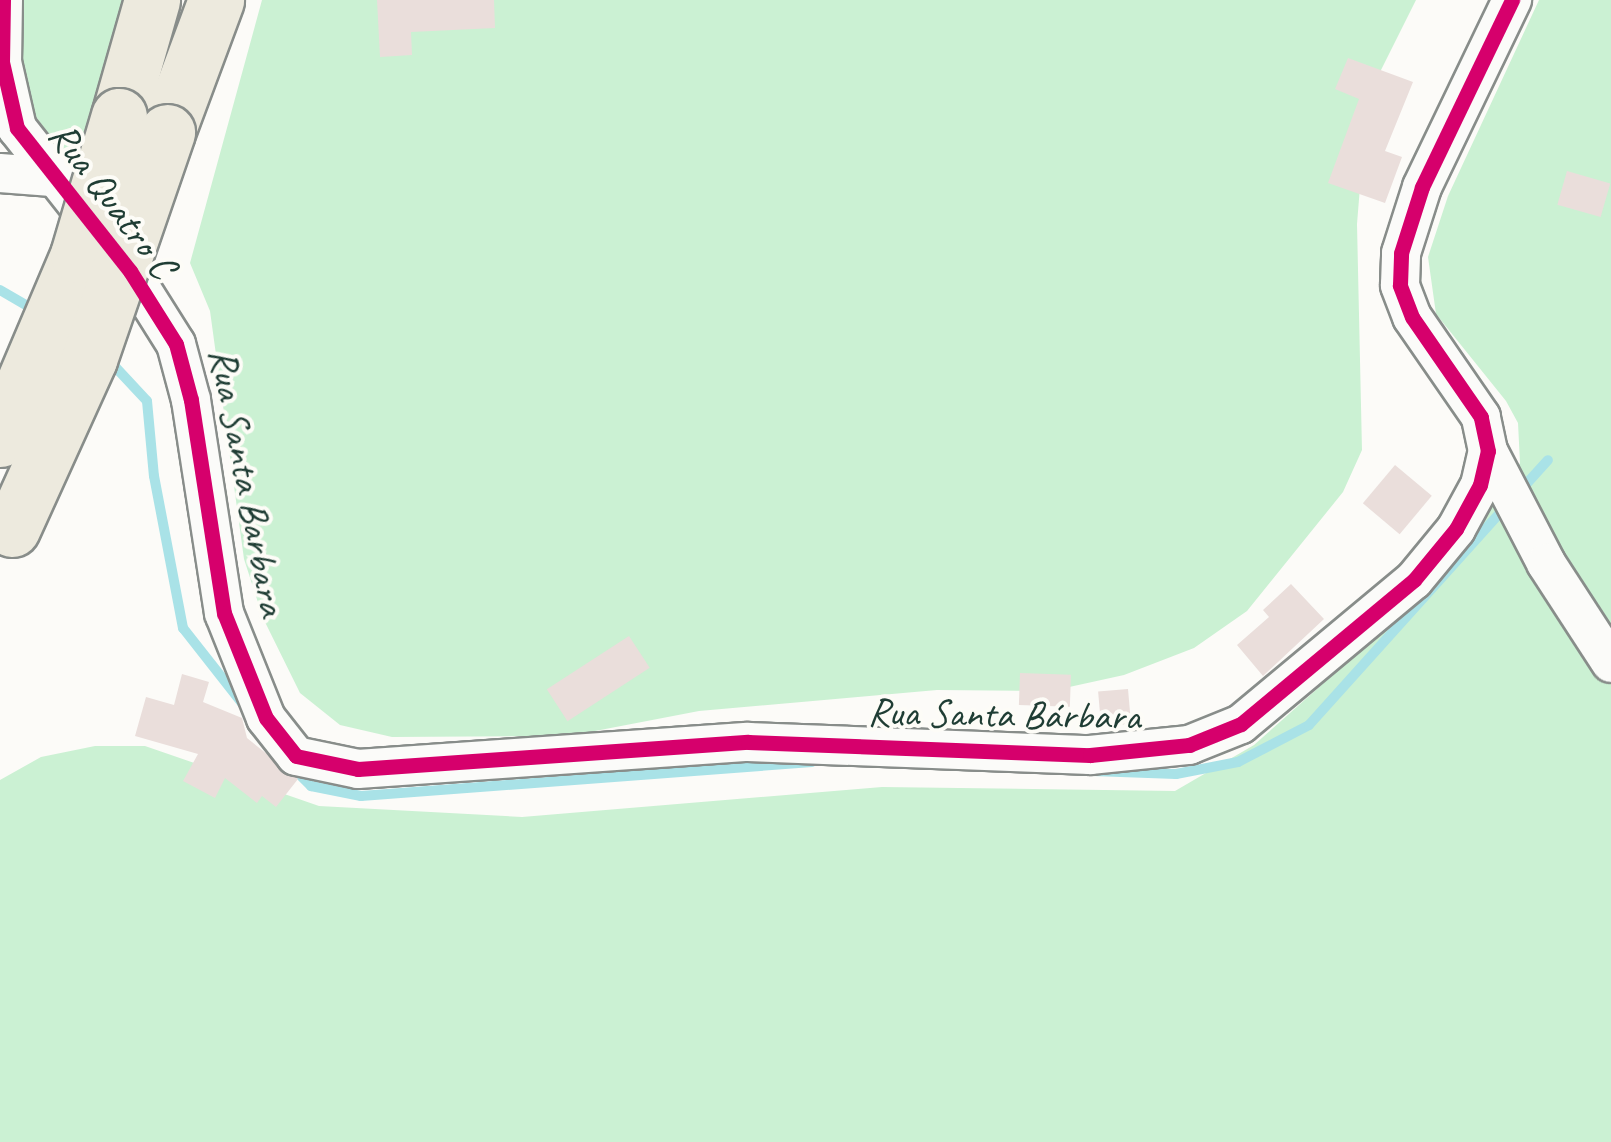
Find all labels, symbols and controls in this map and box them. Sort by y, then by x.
street label: Rua Quatro C [39,113,187,287]
street label: Rua Santa Barbara [199,344,297,620]
street label: Rua Santa Bárbara [867,688,1141,740]

